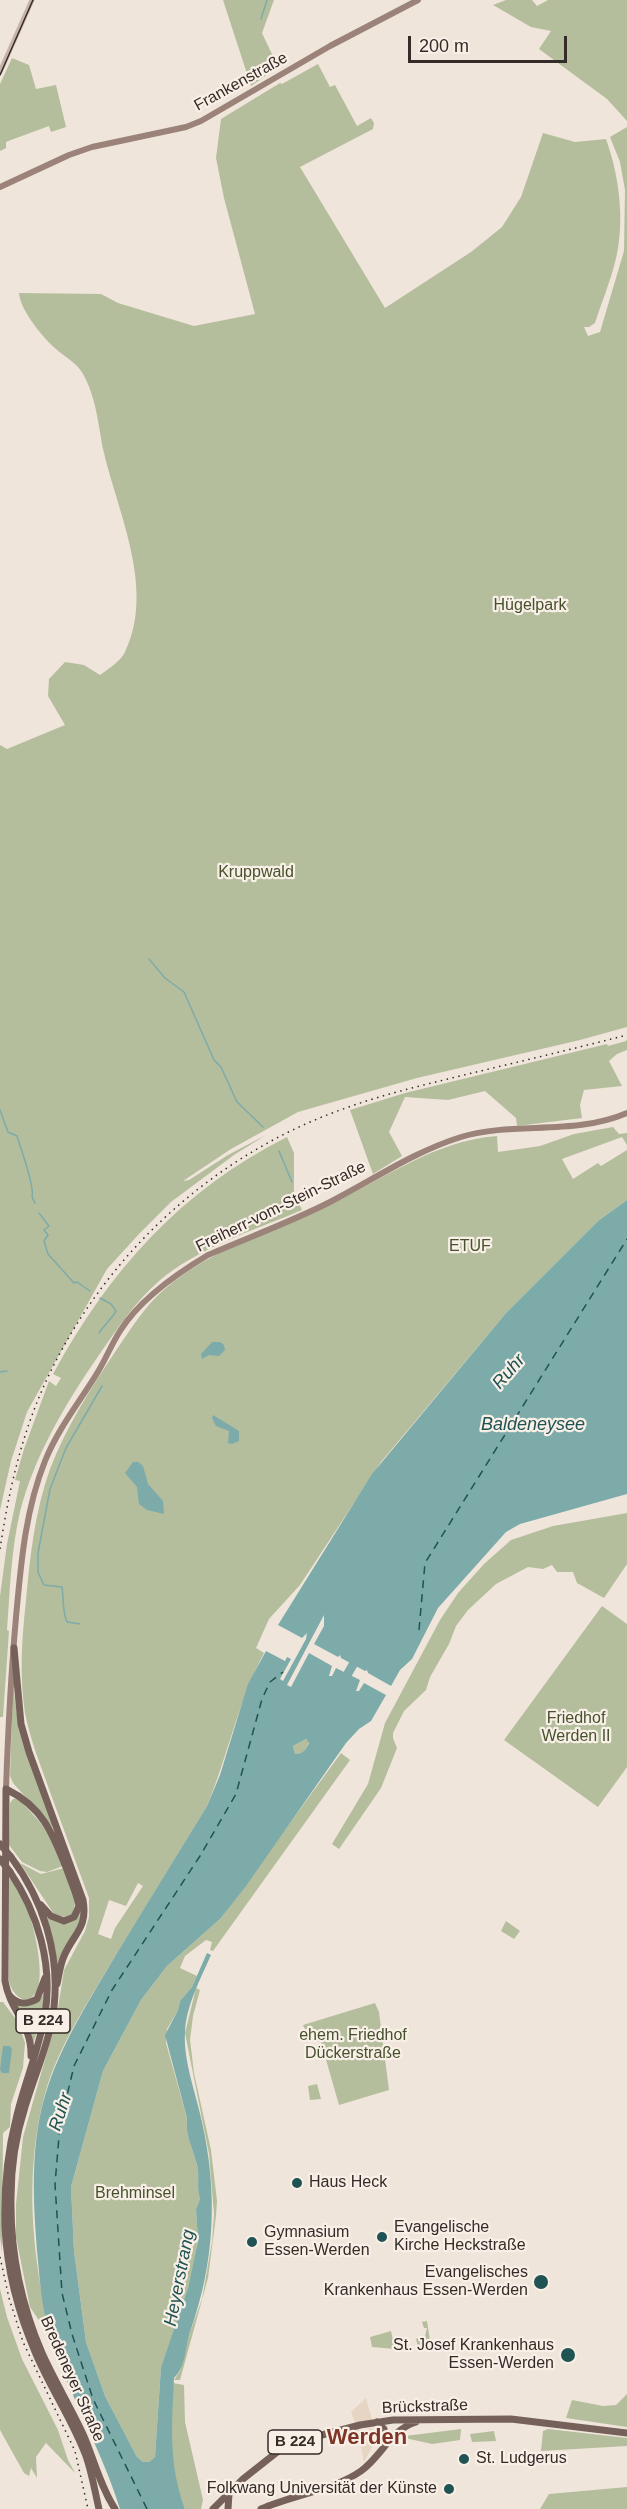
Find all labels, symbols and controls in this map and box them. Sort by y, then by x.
scale bar [411,24,570,62]
text: 200 m [419,36,469,56]
street label: Frankenstraße [191,48,291,116]
park label: Hügelpark [494,596,566,616]
park label: Kruppwald [218,863,294,883]
street label: Freiherr-vom-Stein-Straße [193,1157,369,1257]
park label: ETUF [449,1237,491,1257]
water label: Ruhr [488,1350,530,1394]
water label: Baldeneysee [481,1414,585,1436]
park label: Friedhof Werden II [541,1709,611,1747]
road number: B 224 [16,2009,70,2033]
park label: ehem. Friedhof Dückerstraße [299,2026,407,2064]
water label: Ruhr [45,2090,77,2134]
place label: Haus Heck [309,2173,387,2193]
marker: Haus Heck [290,2176,304,2190]
park label: Brehminsel [95,2184,175,2204]
place label: Evangelische Kirche Heckstraße [394,2218,526,2256]
place label: Gymnasium Essen-Werden [264,2223,370,2261]
water label: Heyerstrang [160,2228,200,2328]
marker: Evangelische Kirche Heckstraße [375,2230,389,2244]
marker: Gymnasium Essen-Werden [245,2235,259,2249]
place label: Evangelisches Krankenhaus Essen-Werden [324,2263,528,2301]
marker: Evangelisches Krankenhaus Essen-Werden [532,2273,550,2291]
street label: Bredeneyer Straße [36,2313,108,2445]
place label: St. Josef Krankenhaus Essen-Werden [393,2336,554,2374]
marker: St. Josef Krankenhaus Essen-Werden [559,2346,577,2364]
street label: Brückstraße [382,2396,468,2418]
district label: Werden [327,2425,407,2451]
road number: B 224 [268,2430,322,2454]
place label: St. Ludgerus [476,2449,567,2469]
marker: St. Ludgerus [457,2452,471,2466]
place label: Folkwang Universität der Künste [207,2479,437,2499]
marker: Folkwang Universität der Künste [442,2482,456,2496]

